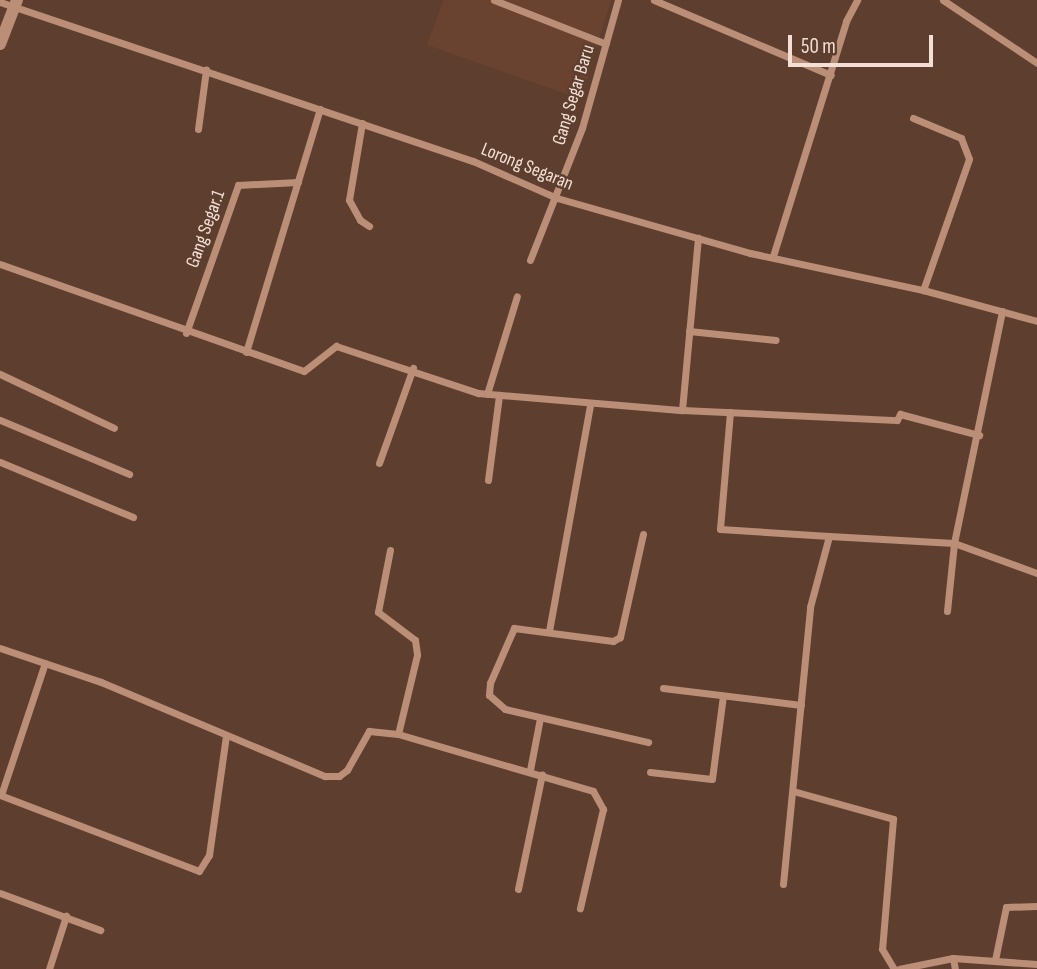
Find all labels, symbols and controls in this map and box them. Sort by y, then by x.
scale bar [792,21,937,65]
text: 50 m [801,34,836,59]
street label: Gang Segar Baru [548,42,600,148]
street label: Lorong Segaran [478,138,576,196]
street label: Gang Segar.1 [181,187,231,271]

